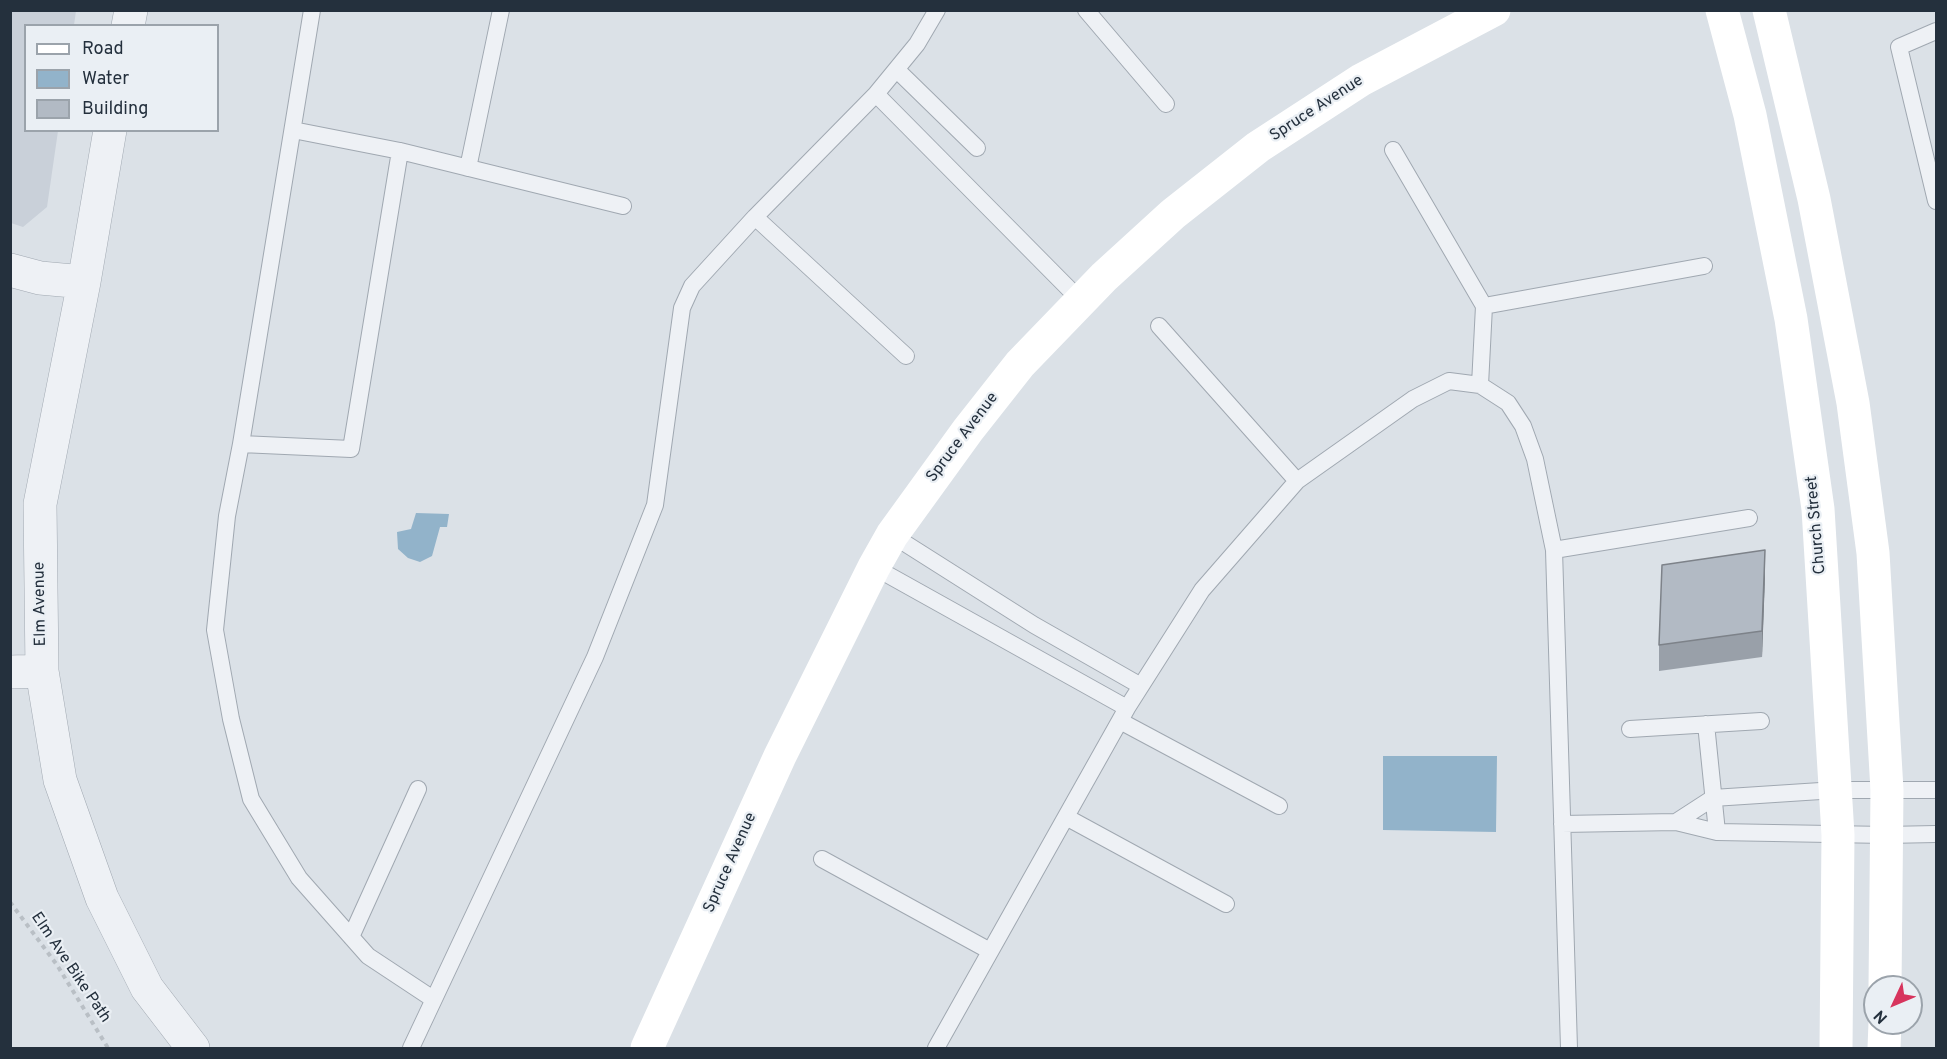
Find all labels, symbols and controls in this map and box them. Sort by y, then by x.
legend [24,24,219,132]
text: Road [82,38,124,61]
text: Water [82,68,129,91]
street label: Spruce Avenue [1267,72,1367,146]
text: Building [82,98,148,121]
street label: Spruce Avenue [923,389,1003,487]
street label: Church Street [1803,475,1831,575]
street label: Elm Avenue [31,562,51,646]
street label: Spruce Avenue [700,810,762,916]
street label: Elm Ave Bike Path [26,909,114,1027]
north arrow [1863,975,1923,1035]
text: N [1870,1005,1893,1027]

